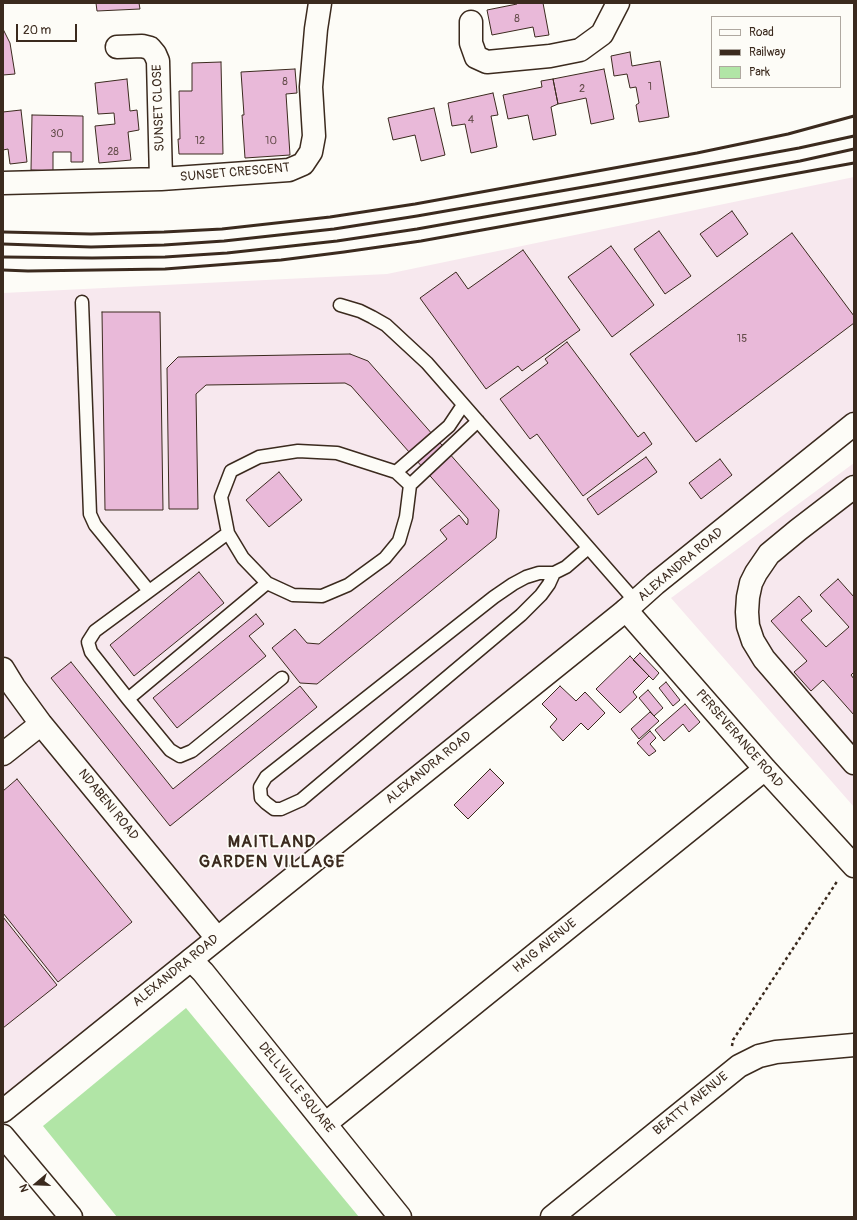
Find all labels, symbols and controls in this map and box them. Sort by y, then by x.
house number: 8 [514,12,520,26]
scale bar [18,16,79,42]
legend [711,16,841,88]
text: 20 m [23,23,51,38]
text: Road [749,25,774,40]
text: Railway [749,45,785,60]
street label: SUNSET CLOSE [150,64,168,152]
text: Park [749,65,770,80]
house number: 8 [282,75,288,89]
house number: 1 [648,80,652,94]
house number: 2 [579,82,585,96]
house number: 4 [468,113,474,127]
house number: 30 [50,127,64,141]
house number: 12 [195,134,205,148]
house number: 10 [265,134,277,148]
house number: 28 [107,145,119,159]
street label: SUNSET CRESCENT [179,160,291,186]
house number: 15 [737,332,747,346]
street label: ALEXANDRA ROAD [635,525,727,605]
street label: PERSEVERANCE ROAD [692,687,786,791]
street label: ALEXANDRA ROAD [383,728,475,808]
street label: NDABENI ROAD [75,766,141,844]
district label: MAITLAND GARDEN VILLAGE [199,833,345,873]
street label: HAIG AVENUE [510,916,580,976]
street label: ALEXANDRA ROAD [130,931,222,1011]
street label: DELLVILLE SQUARE [255,1040,337,1136]
street label: BEATTY AVENUE [650,1069,732,1139]
north arrow [16,1164,56,1204]
text: N [17,1182,32,1194]

